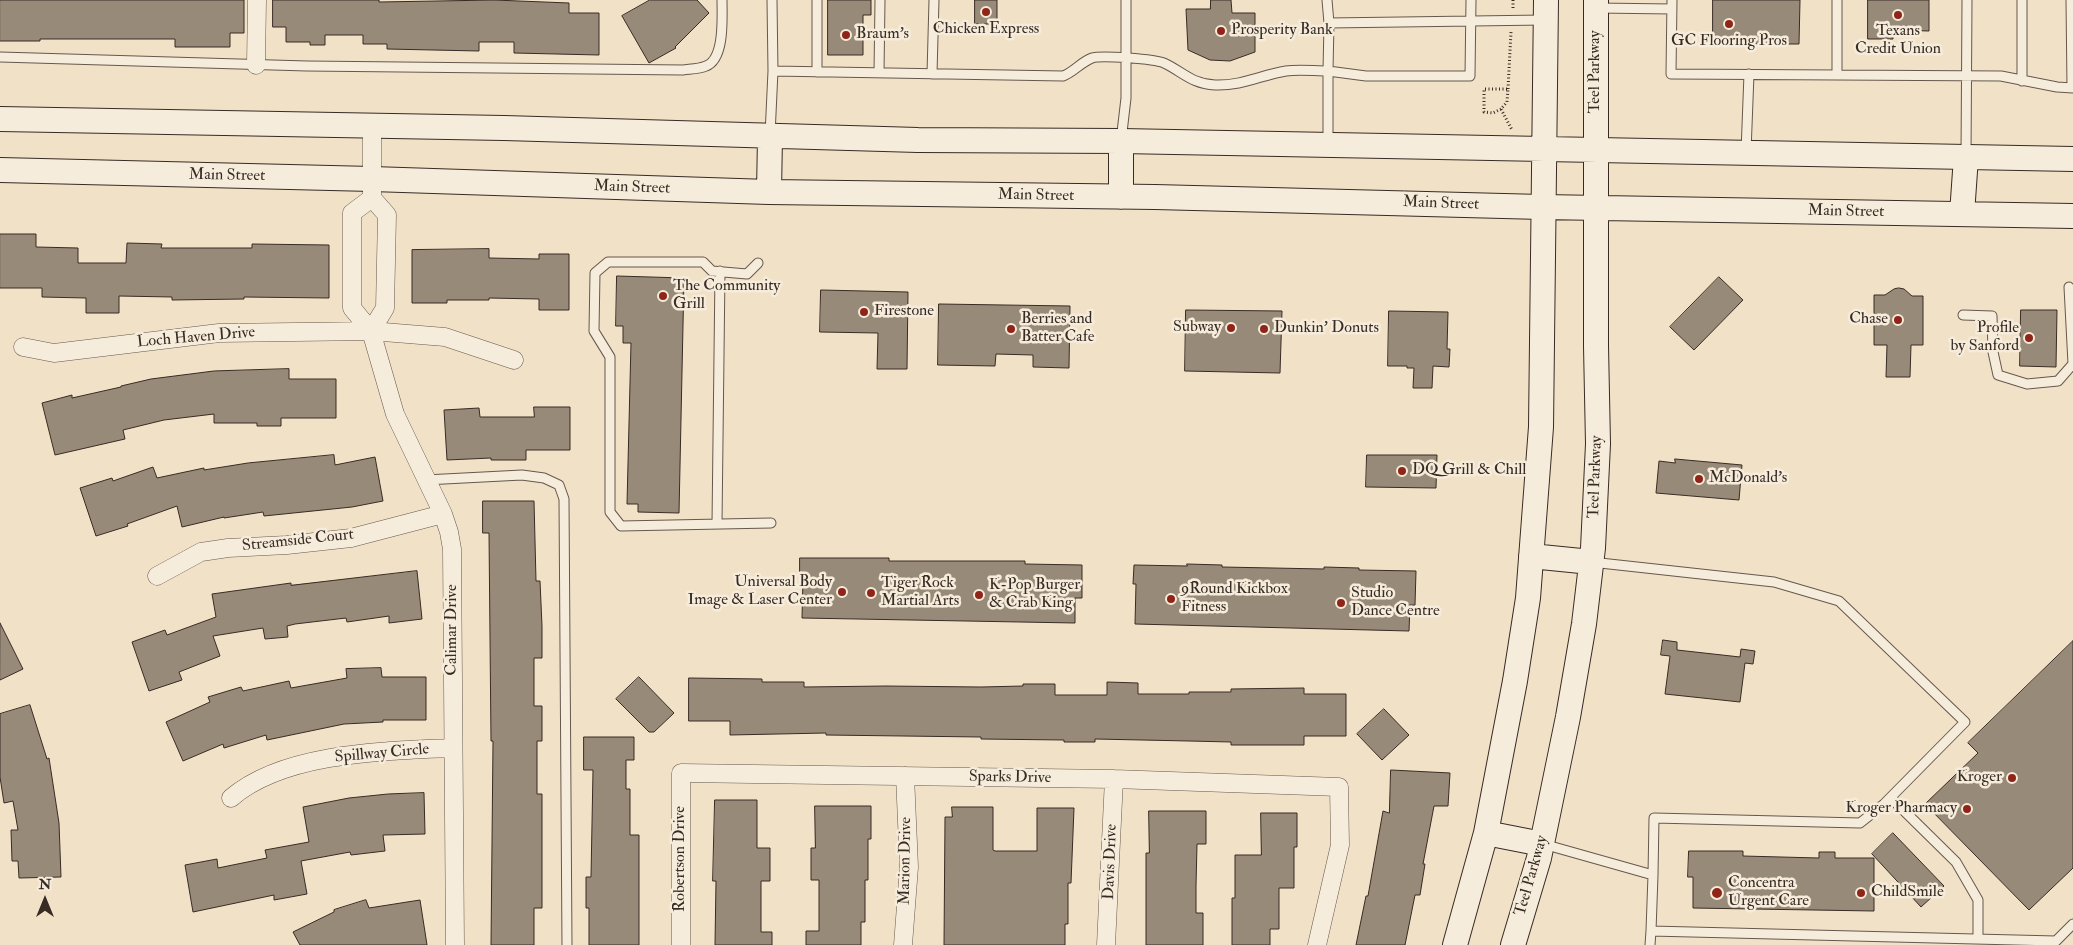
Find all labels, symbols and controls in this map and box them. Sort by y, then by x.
marker: Chicken Express [980,6,992,18]
marker: Texans Credit Union [1892,9,1904,21]
marker: GC Flooring Pros [1723,18,1735,30]
place label: Chicken Express [933,20,1039,40]
place label: Prosperity Bank [1231,21,1333,41]
place label: Texans Credit Union [1855,22,1941,60]
place label: Braum's [856,25,909,45]
marker: Prosperity Bank [1215,25,1227,37]
marker: Braum's [840,29,852,41]
street label: Teel Parkway [1586,31,1606,113]
place label: GC Flooring Pros [1671,32,1787,52]
street label: Main Street [189,166,265,186]
street label: Main Street [593,177,671,199]
street label: Main Street [998,186,1074,206]
street label: Main Street [1402,193,1480,215]
street label: Main Street [1808,202,1884,222]
place label: The Community Grill [673,277,780,315]
marker: The Community Grill [657,290,669,302]
place label: Firestone [874,302,934,322]
marker: Firestone [858,306,870,318]
place label: Berries and Batter Cafe [1021,310,1094,348]
place label: Chase [1849,310,1888,330]
marker: Chase [1892,314,1904,326]
place label: Subway [1173,318,1221,338]
place label: Dunkin' Donuts [1274,319,1379,339]
place label: Profile by Sanford [1951,319,2019,357]
marker: Subway [1225,322,1237,334]
street label: Loch Haven Drive [136,323,256,353]
marker: Berries and Batter Cafe [1005,323,1017,335]
marker: Dunkin' Donuts [1258,323,1270,335]
marker: Profile by Sanford [2023,332,2035,344]
street label: Teel Parkway [1585,435,1607,519]
place label: DQ Grill & Chill [1412,461,1526,481]
marker: DQ Grill & Chill [1396,465,1408,477]
place label: McDonald's [1709,469,1787,489]
marker: McDonald's [1693,473,1705,485]
street label: Streamside Court [241,526,355,556]
place label: Universal Body Image & Laser Center [688,573,832,611]
place label: Tiger Rock Martial Arts [881,574,959,612]
place label: K-Pop Burger & Crab King [989,576,1080,614]
place label: 9Round Kickbox Fitness [1181,580,1288,618]
street label: Calimar Drive [443,584,463,676]
place label: Studio Dance Centre [1351,584,1440,622]
marker: Universal Body Image & Laser Center [836,586,848,598]
marker: Tiger Rock Martial Arts [865,587,877,599]
marker: K-Pop Burger & Crab King [973,589,985,601]
marker: 9Round Kickbox Fitness [1165,593,1177,605]
marker: Studio Dance Centre [1335,597,1347,609]
street label: Spillway Circle [334,740,430,768]
street label: Sparks Drive [969,768,1051,788]
place label: Kroger [1957,768,2002,788]
marker: Kroger [2006,772,2018,784]
place label: Kroger Pharmacy [1846,799,1957,819]
marker: Kroger Pharmacy [1961,803,1973,815]
street label: Robertson Drive [671,806,691,912]
street label: Marion Drive [896,817,916,905]
street label: Davis Drive [1100,824,1122,900]
street label: Teel Parkway [1511,833,1553,919]
place label: Concentra Urgent Care [1728,874,1809,912]
north arrow [20,875,70,925]
text: N [39,876,51,893]
place label: ChildSmile [1871,883,1944,903]
marker: Concentra Urgent Care [1710,886,1724,900]
marker: ChildSmile [1855,887,1867,899]

